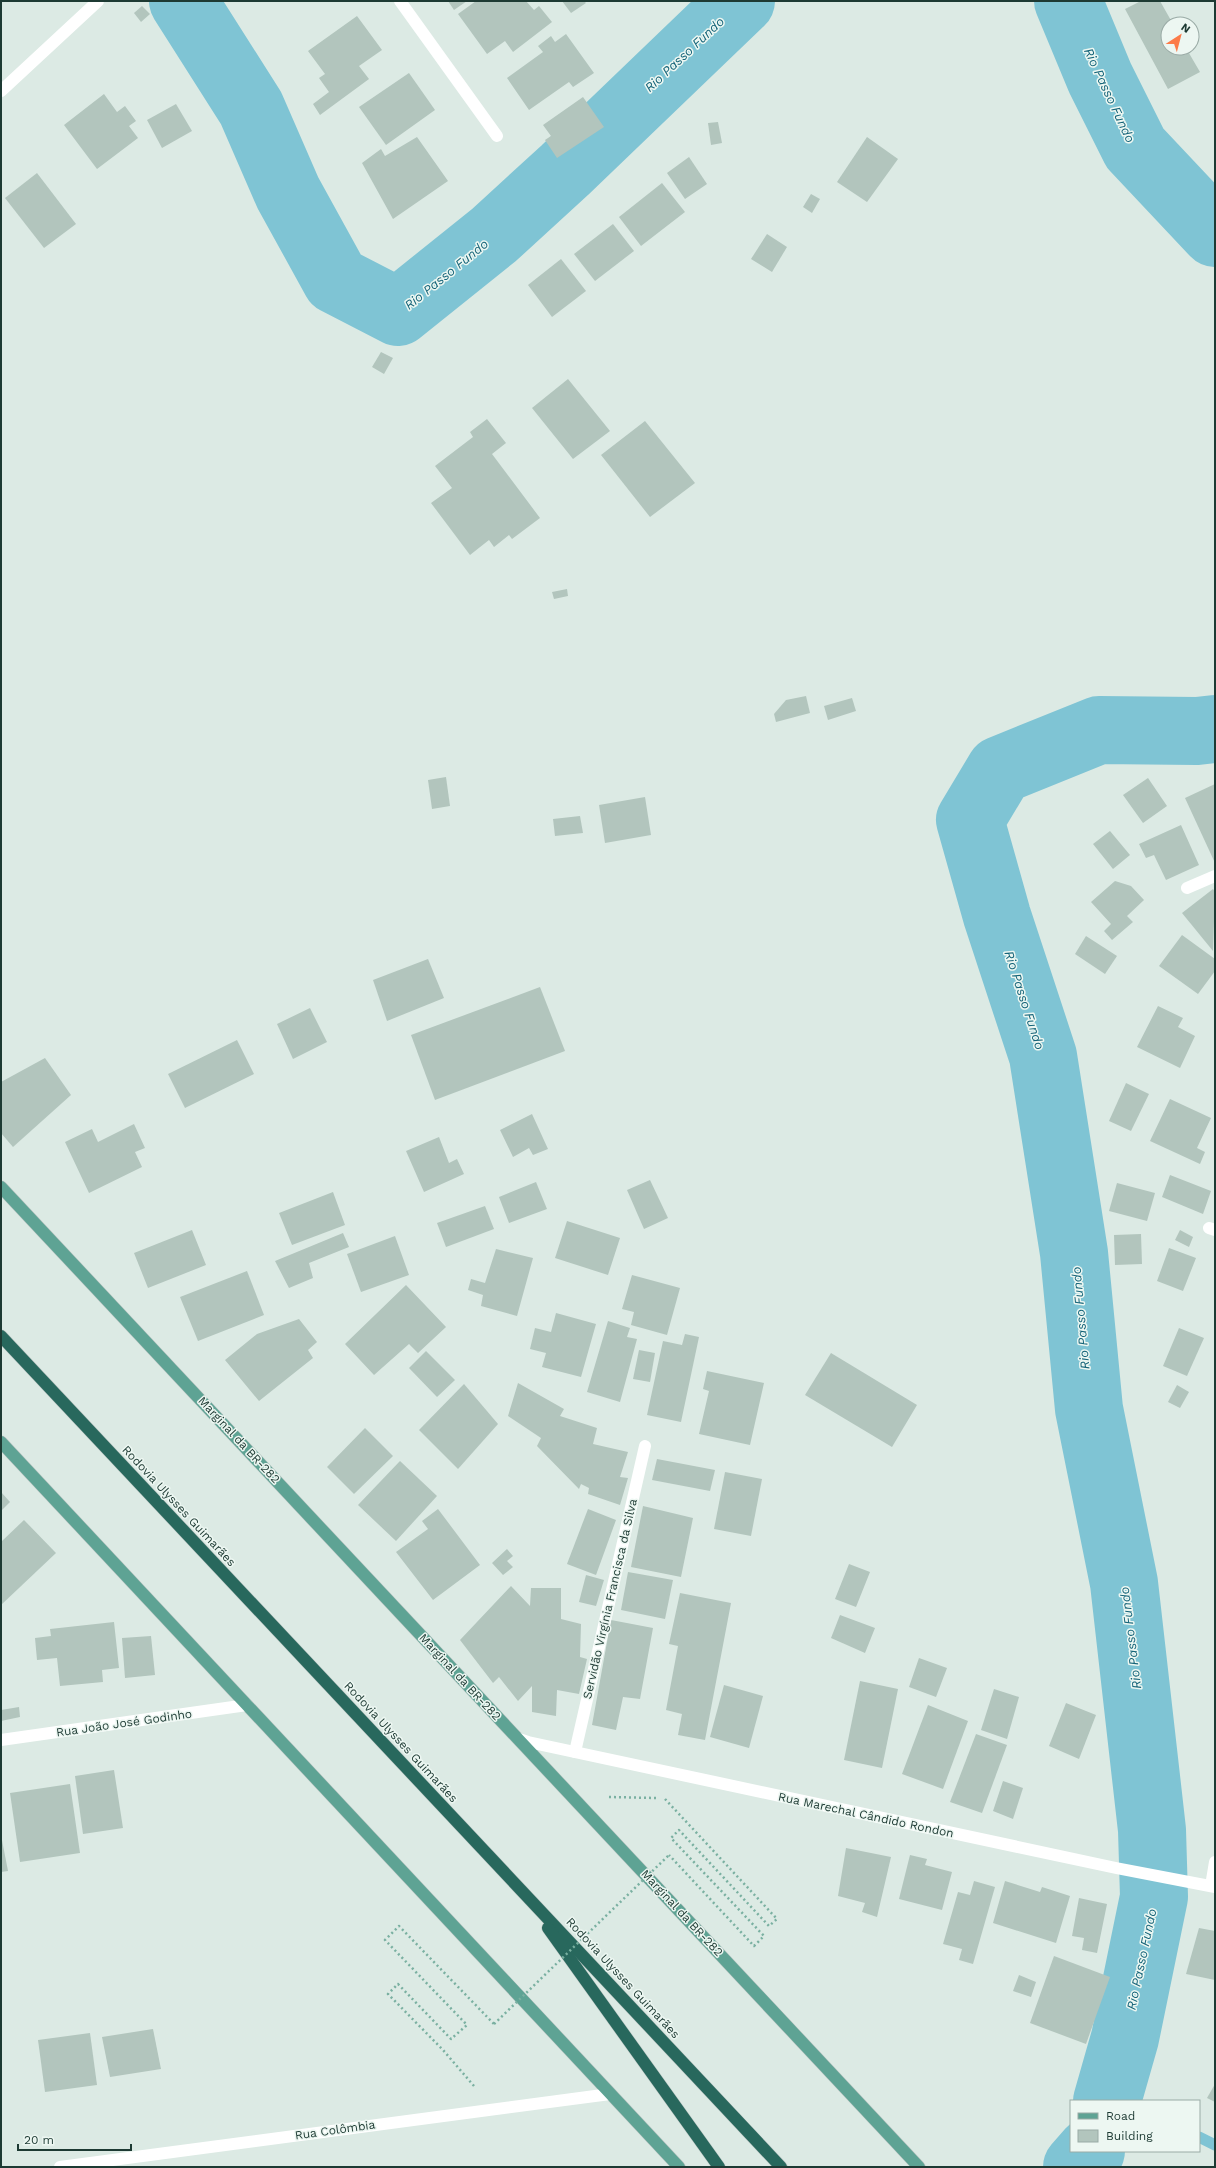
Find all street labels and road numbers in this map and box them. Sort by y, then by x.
street label: Marginal da BR-282 [195,1394,283,1486]
street label: Rodovia Ulysses Guimarães [119,1443,239,1569]
street label: Servidão Virgínia Francisca da Silva [580,1497,640,1701]
street label: Marginal da BR-282 [416,1631,504,1723]
street label: Rodovia Ulysses Guimarães [341,1679,461,1805]
street label: Rua João José Godinho [55,1707,193,1739]
street label: Rua Marechal Cândido Rondon [777,1790,955,1840]
street label: Marginal da BR-282 [638,1867,726,1959]
street label: Rodovia Ulysses Guimarães [563,1915,683,2041]
street label: Rua Colômbia [294,2117,376,2143]

